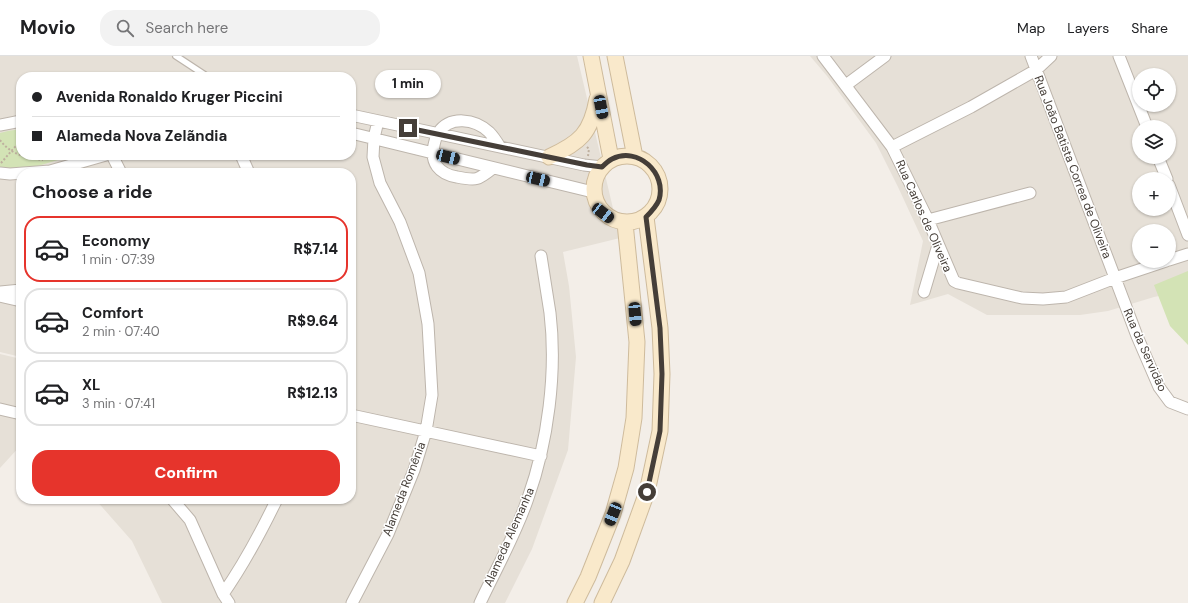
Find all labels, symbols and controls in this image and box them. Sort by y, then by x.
search box [100,10,380,46]
text: Movio [20,15,76,40]
icon: search [114,17,136,39]
text: Search here [146,18,228,38]
text: Map [1017,19,1045,37]
text: Layers [1067,19,1109,37]
text: Share [1131,19,1168,37]
map controls [1132,68,1176,268]
button: locate [1132,68,1176,112]
callout: 1 min [375,70,441,98]
street label: Rua João Batista Correa de Oliveira [1031,73,1115,261]
text: 1 min [392,75,424,92]
text: Avenida Ronaldo Kruger Piccini [56,87,283,107]
car [593,94,609,120]
route end [399,119,417,137]
button: layers [1132,120,1176,164]
text: Alameda Nova Zelãndia [56,126,227,146]
car [435,148,461,166]
street label: Rua Carlos de Oliveira [892,157,956,275]
car [525,170,551,188]
button: + [1132,172,1176,216]
text: Choose a ride [32,180,153,204]
car [590,201,616,225]
button: − [1132,224,1176,268]
icon: car [34,231,70,267]
text: Economy [82,231,150,251]
text: R$7.14 [294,239,338,259]
text: 1 min · 07:39 [82,251,155,268]
car [628,302,642,326]
icon: car [34,303,70,339]
text: Comfort [82,303,143,323]
street label: Rua da Servidão [1119,306,1171,394]
text: R$9.64 [288,311,338,331]
text: 2 min · 07:40 [82,323,160,340]
icon: car [34,375,70,411]
text: XL [82,375,100,395]
text: R$12.13 [287,383,338,403]
text: 3 min · 07:41 [82,395,155,412]
street label: Alameda Romênia [379,440,429,538]
button: Confirm [32,450,340,496]
route start [638,483,656,501]
street label: Alameda Alemanha [480,485,538,589]
car [603,501,623,527]

